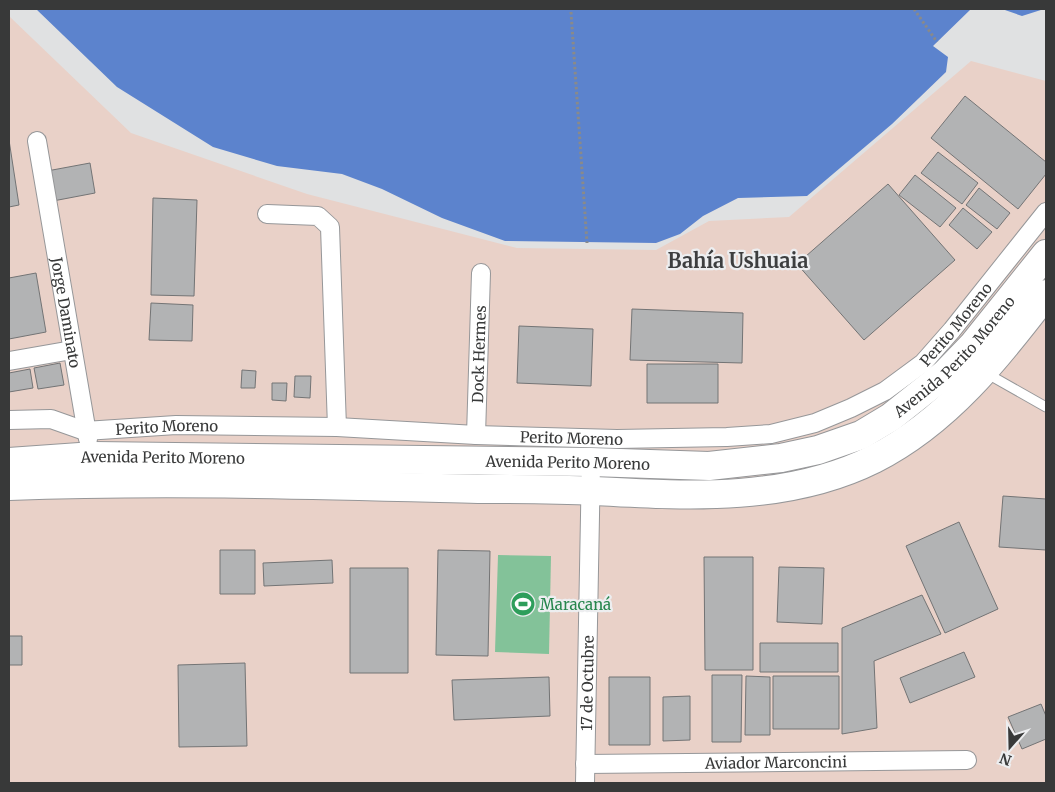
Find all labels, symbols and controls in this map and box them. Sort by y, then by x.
district label: Bahía Ushuaia [668,248,808,273]
street label: Jorge Daminato [47,255,85,370]
street label: Perito Moreno [915,278,996,370]
street label: Avenida Perito Moreno [889,292,1019,421]
street label: Dock Hermes [467,305,490,403]
street label: Perito Moreno [115,415,219,438]
street label: Perito Moreno [520,427,623,449]
street label: Avenida Perito Moreno [79,446,245,467]
street label: Avenida Perito Moreno [485,451,650,473]
sports icon: Maracaná [510,591,536,617]
place label: Maracaná [540,595,611,614]
street label: 17 de Octubre [576,635,597,731]
north arrow [985,722,1035,772]
text: N [997,749,1014,770]
street label: Aviador Marconcini [704,752,847,772]

